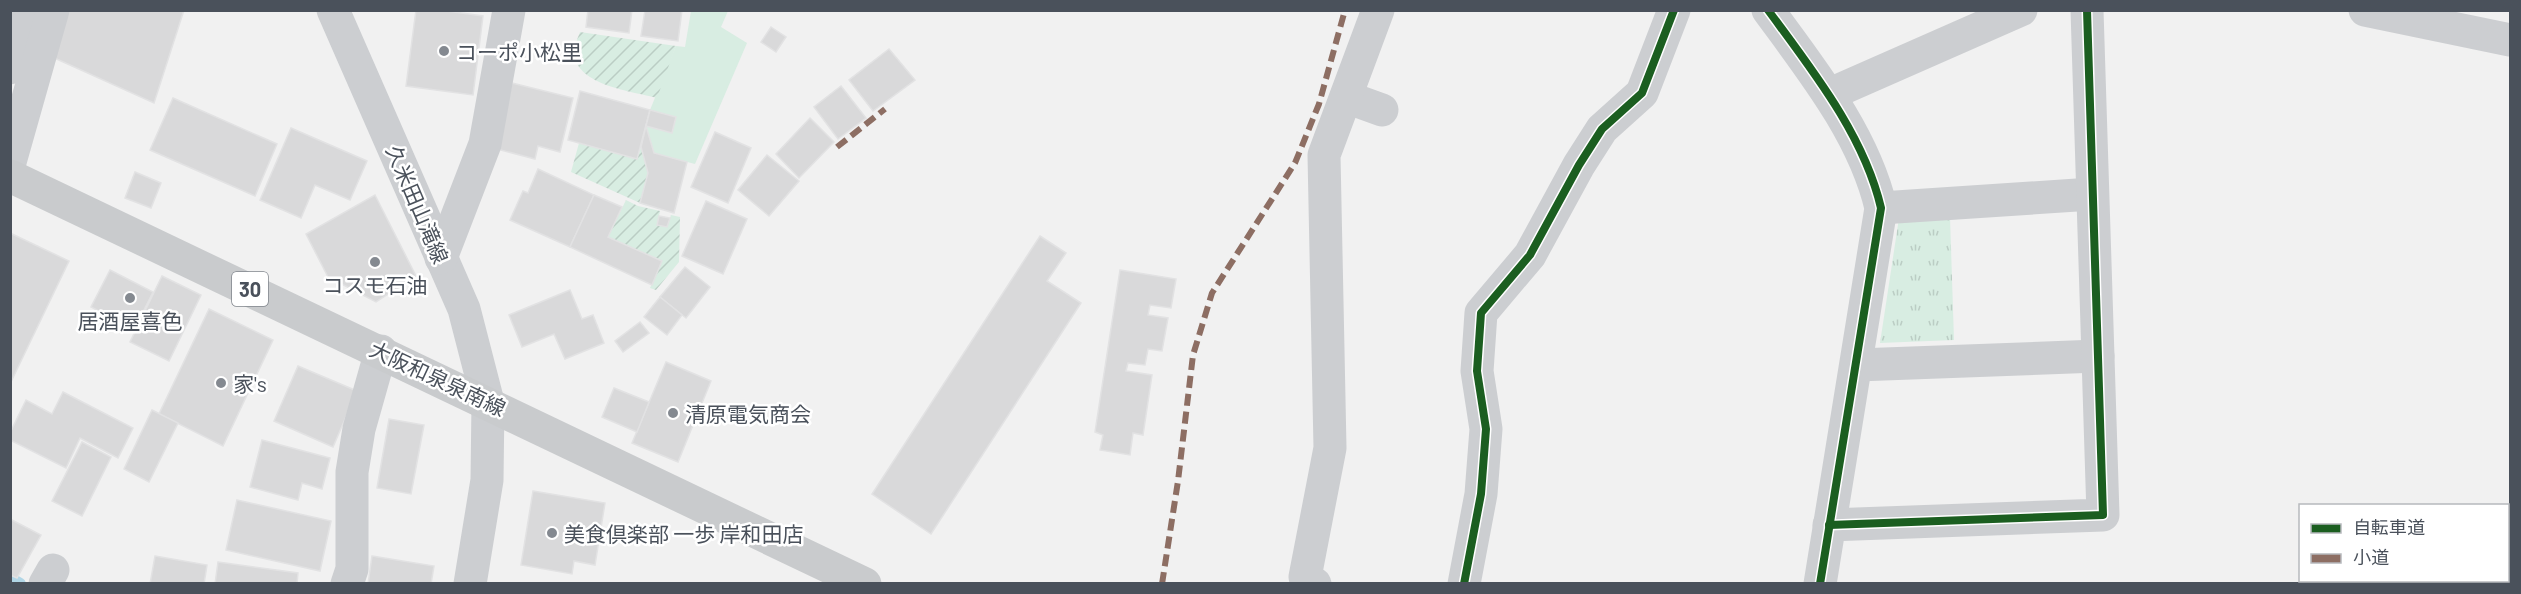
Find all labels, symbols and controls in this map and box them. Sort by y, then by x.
place label: コーポ小松里 [456,39,582,64]
marker: コーポ小松里 [437,44,451,58]
street label: 久米田山滝線 [382,141,454,267]
marker: コスモ石油 [368,255,382,269]
road number: 30 [232,272,268,306]
place label: コスモ石油 [323,272,428,297]
marker: 居酒屋喜色 [123,291,137,305]
place label: 居酒屋喜色 [78,308,183,333]
street label: 大阪和泉泉南線 [366,336,510,420]
place label: 家's [233,371,267,396]
marker: 家's [214,376,228,390]
place label: 清原電気商会 [685,401,811,426]
marker: 清原電気商会 [666,406,680,420]
legend [2299,504,2509,582]
text: 自転車道 [2353,516,2425,538]
place label: 美食倶楽部 一歩 岸和田店 [564,521,803,546]
marker: 美食倶楽部 一歩 岸和田店 [545,526,559,540]
text: 小道 [2353,546,2389,568]

